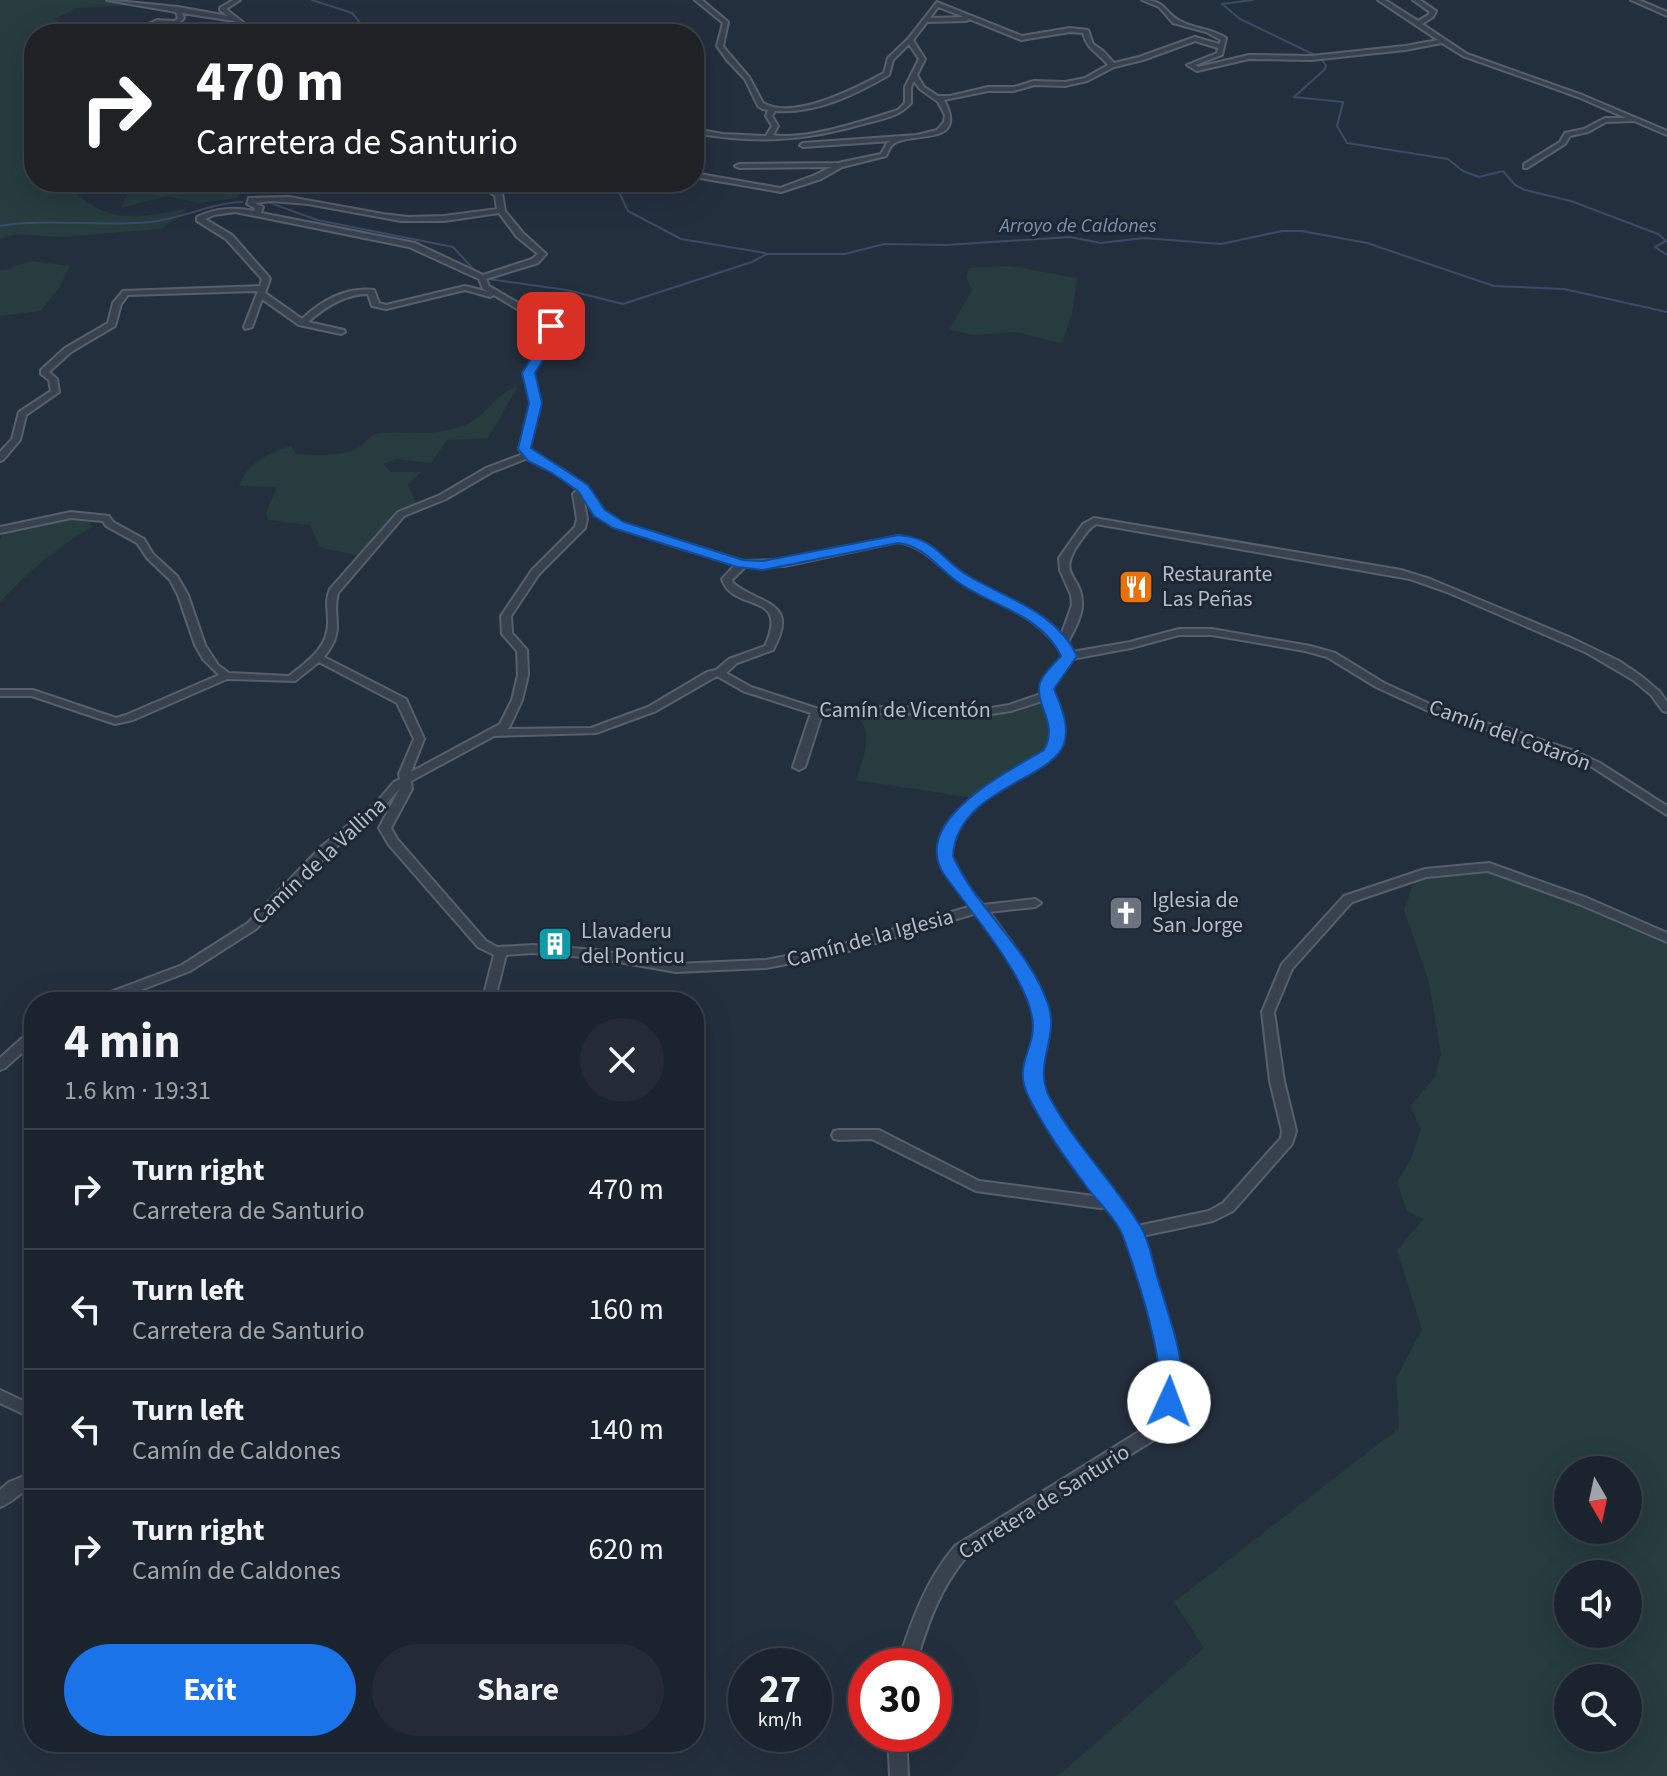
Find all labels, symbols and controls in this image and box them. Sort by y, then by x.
text: 470 m [196,43,344,122]
icon: right [64,56,168,160]
text: Carretera de Santurio [196,117,518,168]
water label: Arroyo de Caldones [997,212,1157,240]
pin [517,292,585,360]
icon: arrive [529,304,573,348]
place label: Restaurante Las Peñas [1162,558,1272,615]
restaurant icon: Restaurante Las Peñas [1117,568,1155,606]
street label: Camín del Cotarón [1424,691,1596,779]
street label: Camín de Vicentón [819,694,991,726]
street label: Camín de la Vallina [244,790,394,932]
place label: Iglesia de San Jorge [1152,884,1243,941]
church icon: Iglesia de San Jorge [1107,894,1145,932]
street label: Camín de la Iglesia [783,900,957,976]
place label: Llavaderu del Ponticu [581,915,685,972]
building icon: Llavaderu del Ponticu [536,925,574,963]
text: 4 min [64,1008,181,1076]
button: close [580,1018,664,1102]
text: 1.6 km · 19:31 [64,1072,211,1109]
text: Turn right [132,1149,264,1192]
icon: right [64,1167,108,1211]
text: 470 m [588,1168,664,1211]
text: Carretera de Santurio [132,1192,365,1229]
text: Turn left [132,1269,244,1312]
icon: left [64,1287,108,1331]
text: 160 m [588,1288,664,1331]
text: Carretera de Santurio [132,1312,365,1349]
position arrow [1127,1360,1211,1444]
text: Turn left [132,1389,244,1432]
icon: left [64,1407,108,1451]
text: 140 m [588,1408,664,1451]
text: Camín de Caldones [132,1432,341,1469]
street label: Carretera de Santurio [952,1436,1136,1568]
north arrow [1554,1456,1642,1544]
map controls [1554,1456,1642,1752]
text: Turn right [132,1509,264,1552]
icon: right [64,1527,108,1571]
text: 620 m [588,1528,664,1571]
text: Camín de Caldones [132,1552,341,1589]
button: sound [1554,1560,1642,1648]
button: Exit [64,1644,356,1736]
button: Share [372,1644,664,1736]
speed limit sign: 30 [848,1648,952,1752]
text: 27 [759,1661,801,1718]
button: search [1554,1664,1642,1752]
text: km/h [758,1706,802,1734]

